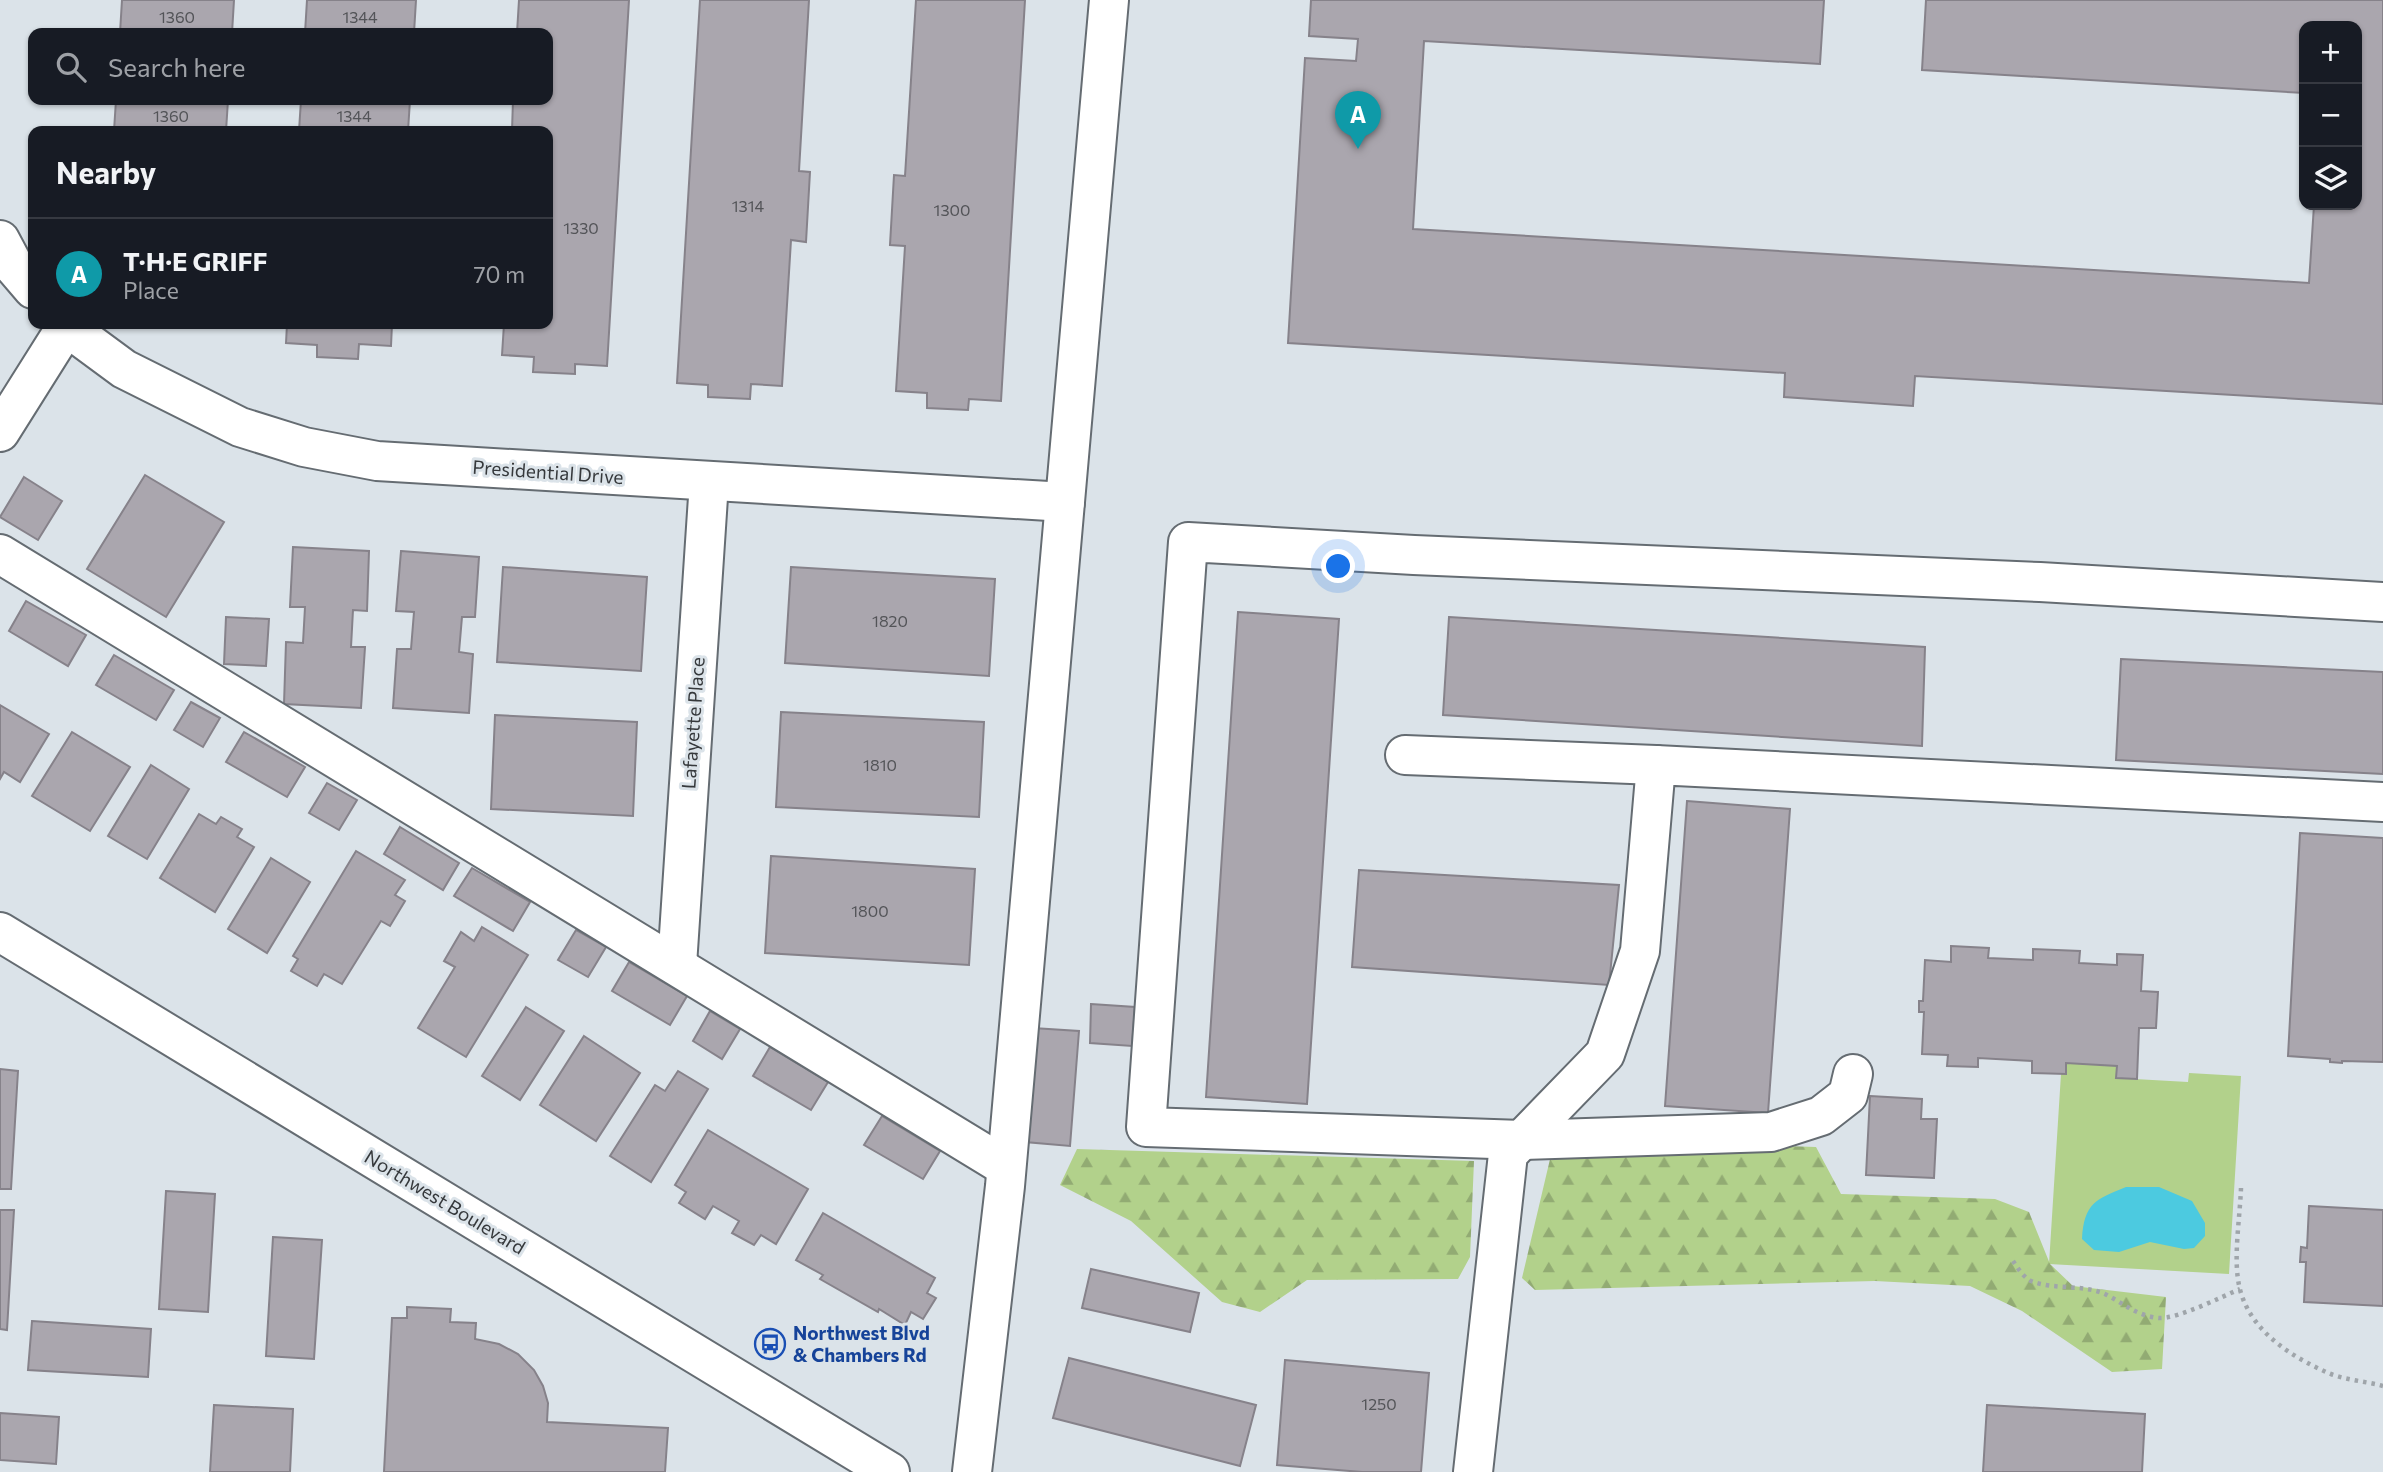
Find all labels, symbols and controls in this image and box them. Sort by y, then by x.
house number: 1360 [159,7,195,26]
house number: 1344 [342,7,378,26]
map controls [2299,21,2362,210]
button: + [2299,21,2362,84]
search box [28,28,553,105]
icon: search [52,48,90,86]
text: Search here [108,51,246,82]
button: − [2299,84,2362,147]
pin: A [1335,91,1381,149]
house number: 1360 [153,106,189,125]
house number: 1344 [336,106,372,125]
button: layers [2299,147,2362,210]
text: Nearby [56,153,156,190]
house number: 1314 [732,196,765,215]
house number: 1300 [934,200,970,219]
house number: 1330 [563,218,599,237]
text: T·H·E GRIFF [123,245,268,276]
text: A [71,260,87,288]
text: 70 m [473,260,525,288]
text: Place [123,276,179,304]
street label: Presidential Drive [472,455,624,488]
your location [1321,549,1355,583]
house number: 1820 [872,611,908,630]
street label: Lafayette Place [676,656,709,790]
house number: 1810 [863,755,897,774]
house number: 1800 [851,901,889,920]
street label: Northwest Boulevard [361,1145,530,1259]
place label: Northwest Blvd & Chambers Rd [793,1321,930,1366]
bus stop icon: Northwest Blvd & Chambers Rd [753,1327,787,1361]
house number: 1250 [1361,1394,1397,1413]

